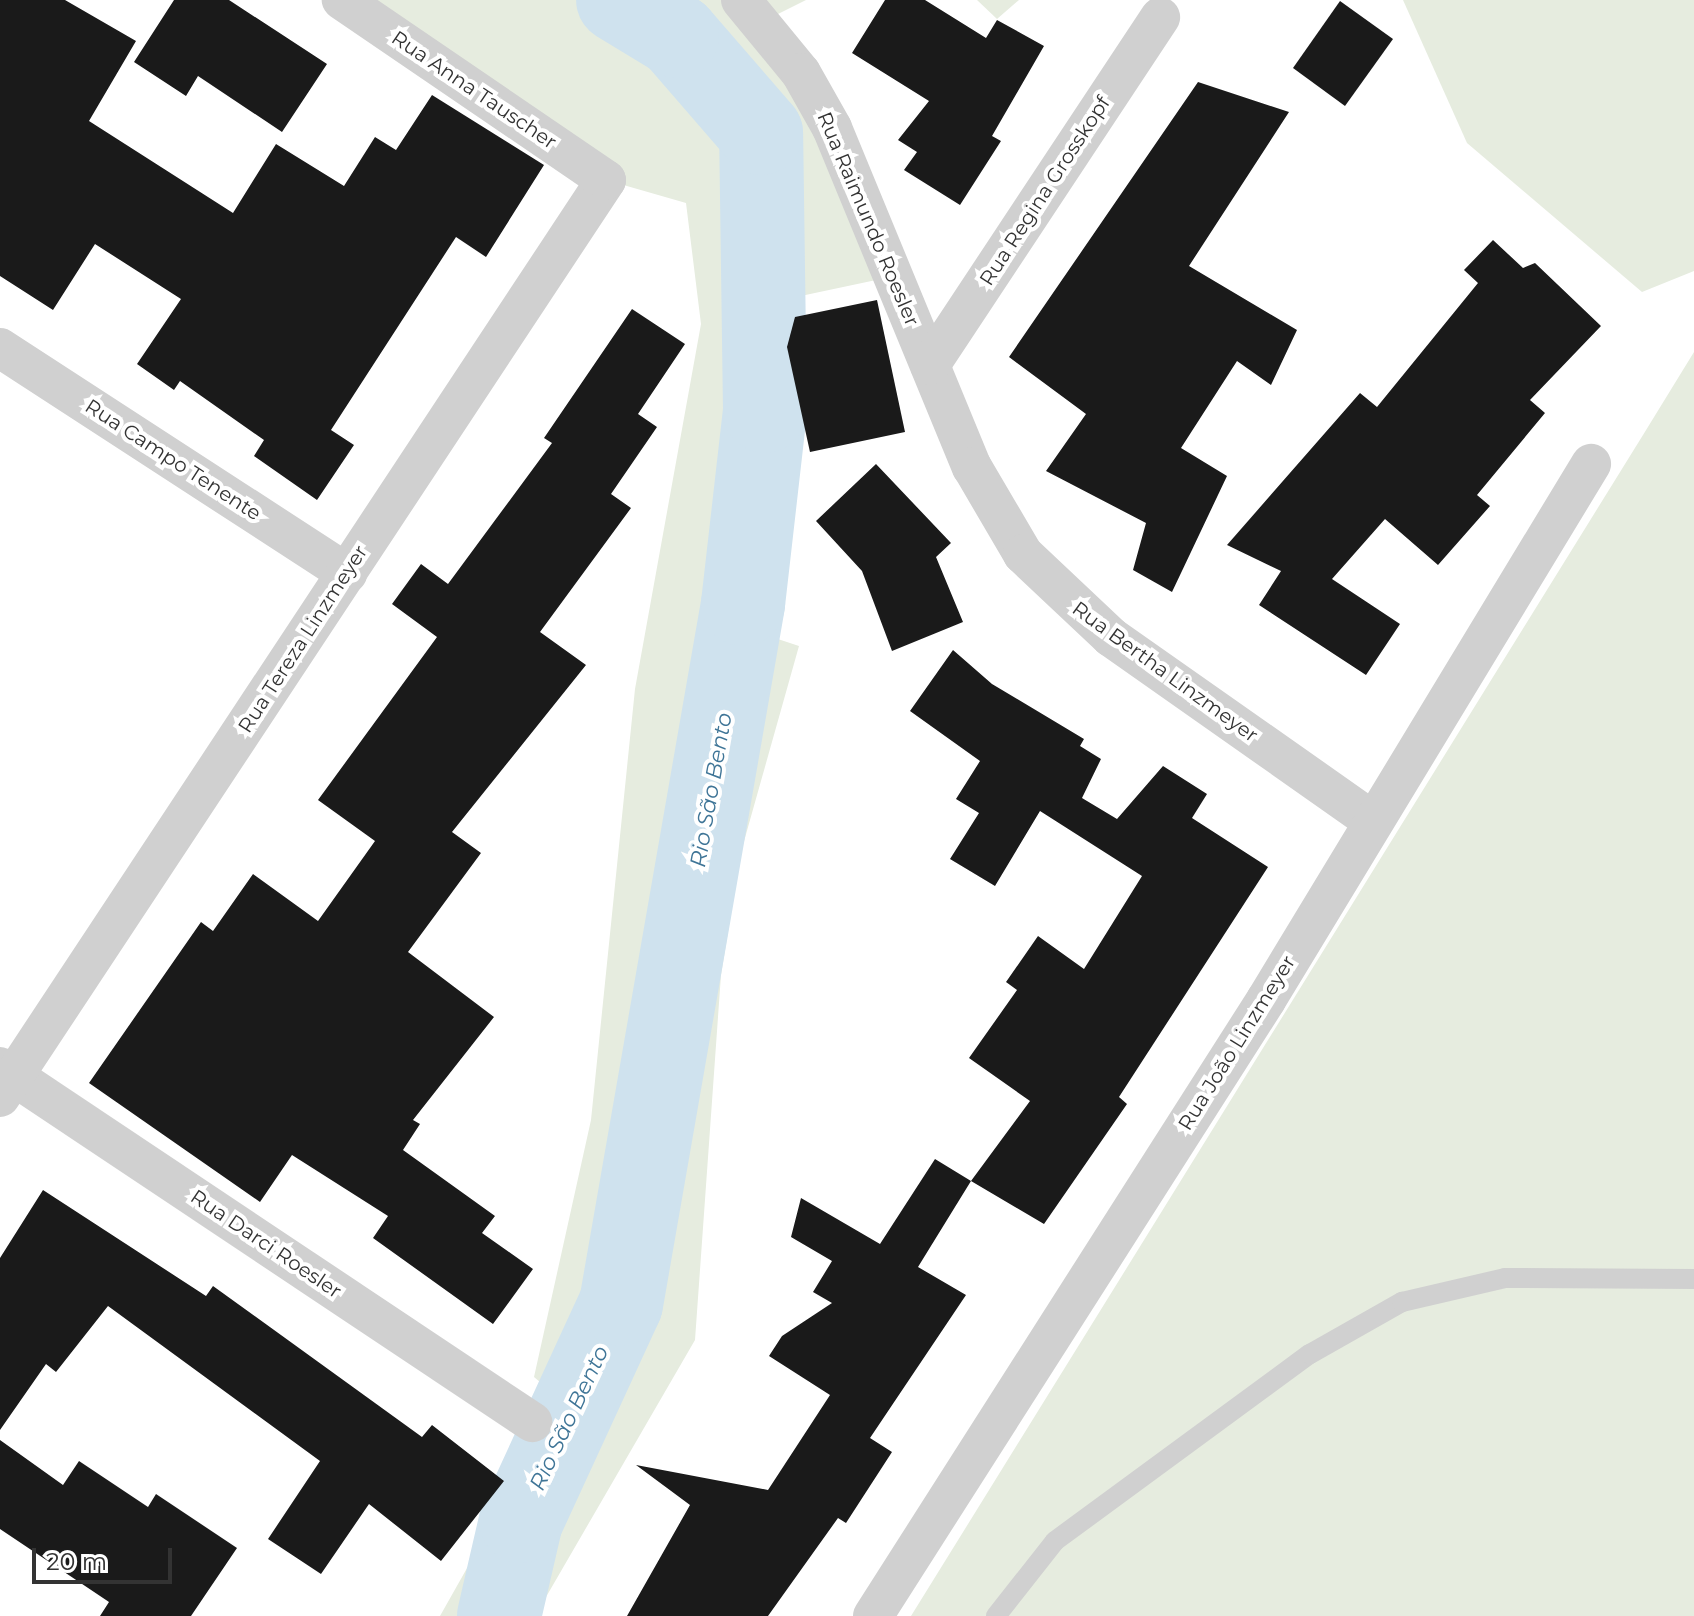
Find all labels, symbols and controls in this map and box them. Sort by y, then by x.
street label: Rua Anna Tauscher [387,26,561,154]
street label: Rua Regina Grosskopf [975,92,1115,290]
street label: Rua Raimundo Roesler [812,108,924,330]
street label: Rua Campo Tenente [81,394,265,526]
street label: Rua Tereza Linzmeyer [233,541,373,737]
street label: Rua Bertha Linzmeyer [1067,597,1263,747]
water label: Rio São Bento [684,711,738,869]
street label: Rua João Linzmeyer [1173,951,1301,1135]
street label: Rua Darci Roesler [186,1185,346,1303]
water label: Rio São Bento [524,1342,614,1494]
scale bar [36,1532,176,1582]
text: 20 m [46,1547,107,1576]

